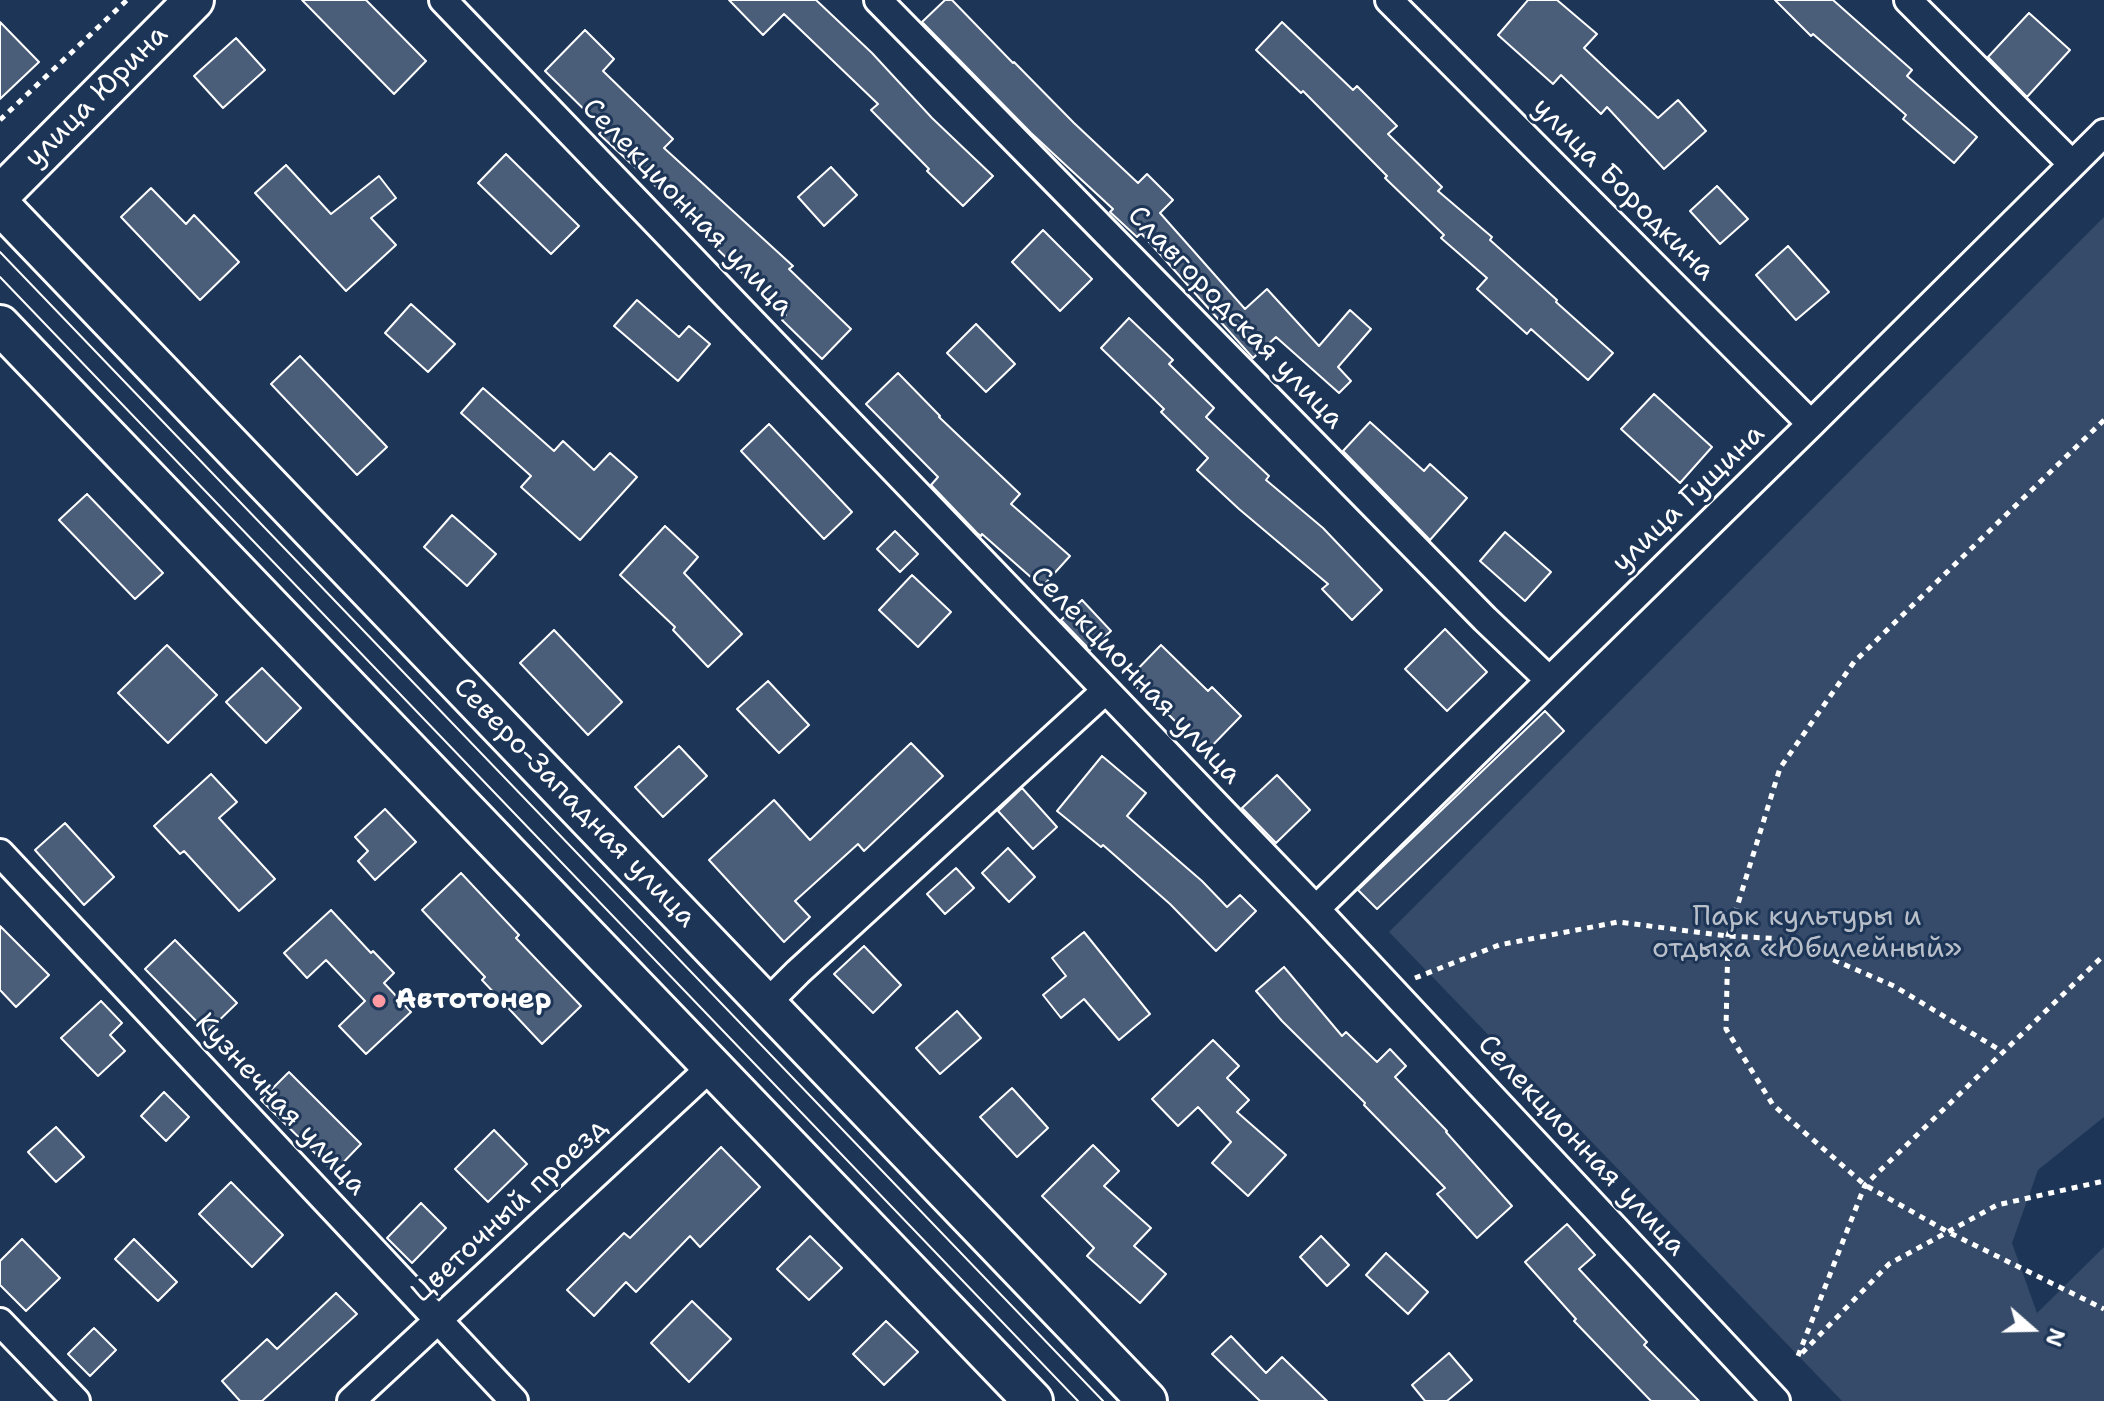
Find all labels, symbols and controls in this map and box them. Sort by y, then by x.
street label: улица Юрина [19,19,175,175]
street label: Селекционная улица [574,92,800,324]
street label: улица Бородкина [1525,92,1721,288]
street label: Славгородская улица [1120,199,1350,437]
street label: улица Гущина [1606,418,1772,580]
street label: Селекционная улица [1022,560,1248,792]
street label: Северо-Западная улица [446,671,702,935]
park label: Парк культуры и отдыха «Юбилейный» [1652,901,1962,967]
place label: Автотонер [395,984,551,1018]
marker: Автотонер [370,992,388,1010]
street label: Кузнечная улица [187,1007,373,1203]
street label: Селекционная улица [1470,1029,1692,1263]
street label: Цветочный проезд [405,1112,615,1310]
north arrow [1992,1289,2072,1369]
text: N [2038,1324,2072,1351]

